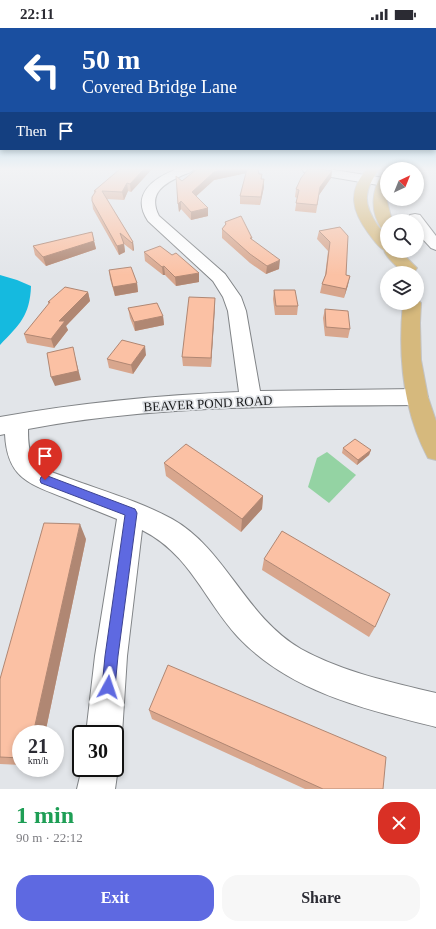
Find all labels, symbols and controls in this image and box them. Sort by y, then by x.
text: 22:11 [20,6,54,22]
icon: left [16,44,68,96]
text: 50 m [82,44,140,75]
text: Covered Bridge Lane [82,77,237,97]
icon: arrive [55,120,77,142]
text: Then [16,123,47,139]
north arrow [380,162,424,206]
map controls [380,162,424,310]
button: search [380,214,424,258]
button: layers [380,266,424,310]
street label: BEAVER POND ROAD [143,393,273,414]
pin [28,439,62,480]
icon: arrive [34,445,56,467]
position arrow [87,666,129,708]
speed limit sign: 30 [72,725,124,777]
text: 21 [28,735,48,757]
text: km/h [28,755,48,766]
text: 1 min [16,802,74,828]
button: close [378,802,420,844]
text: 90 m · 22:12 [16,830,83,845]
button: Exit [16,875,214,921]
button: Share [222,875,420,921]

